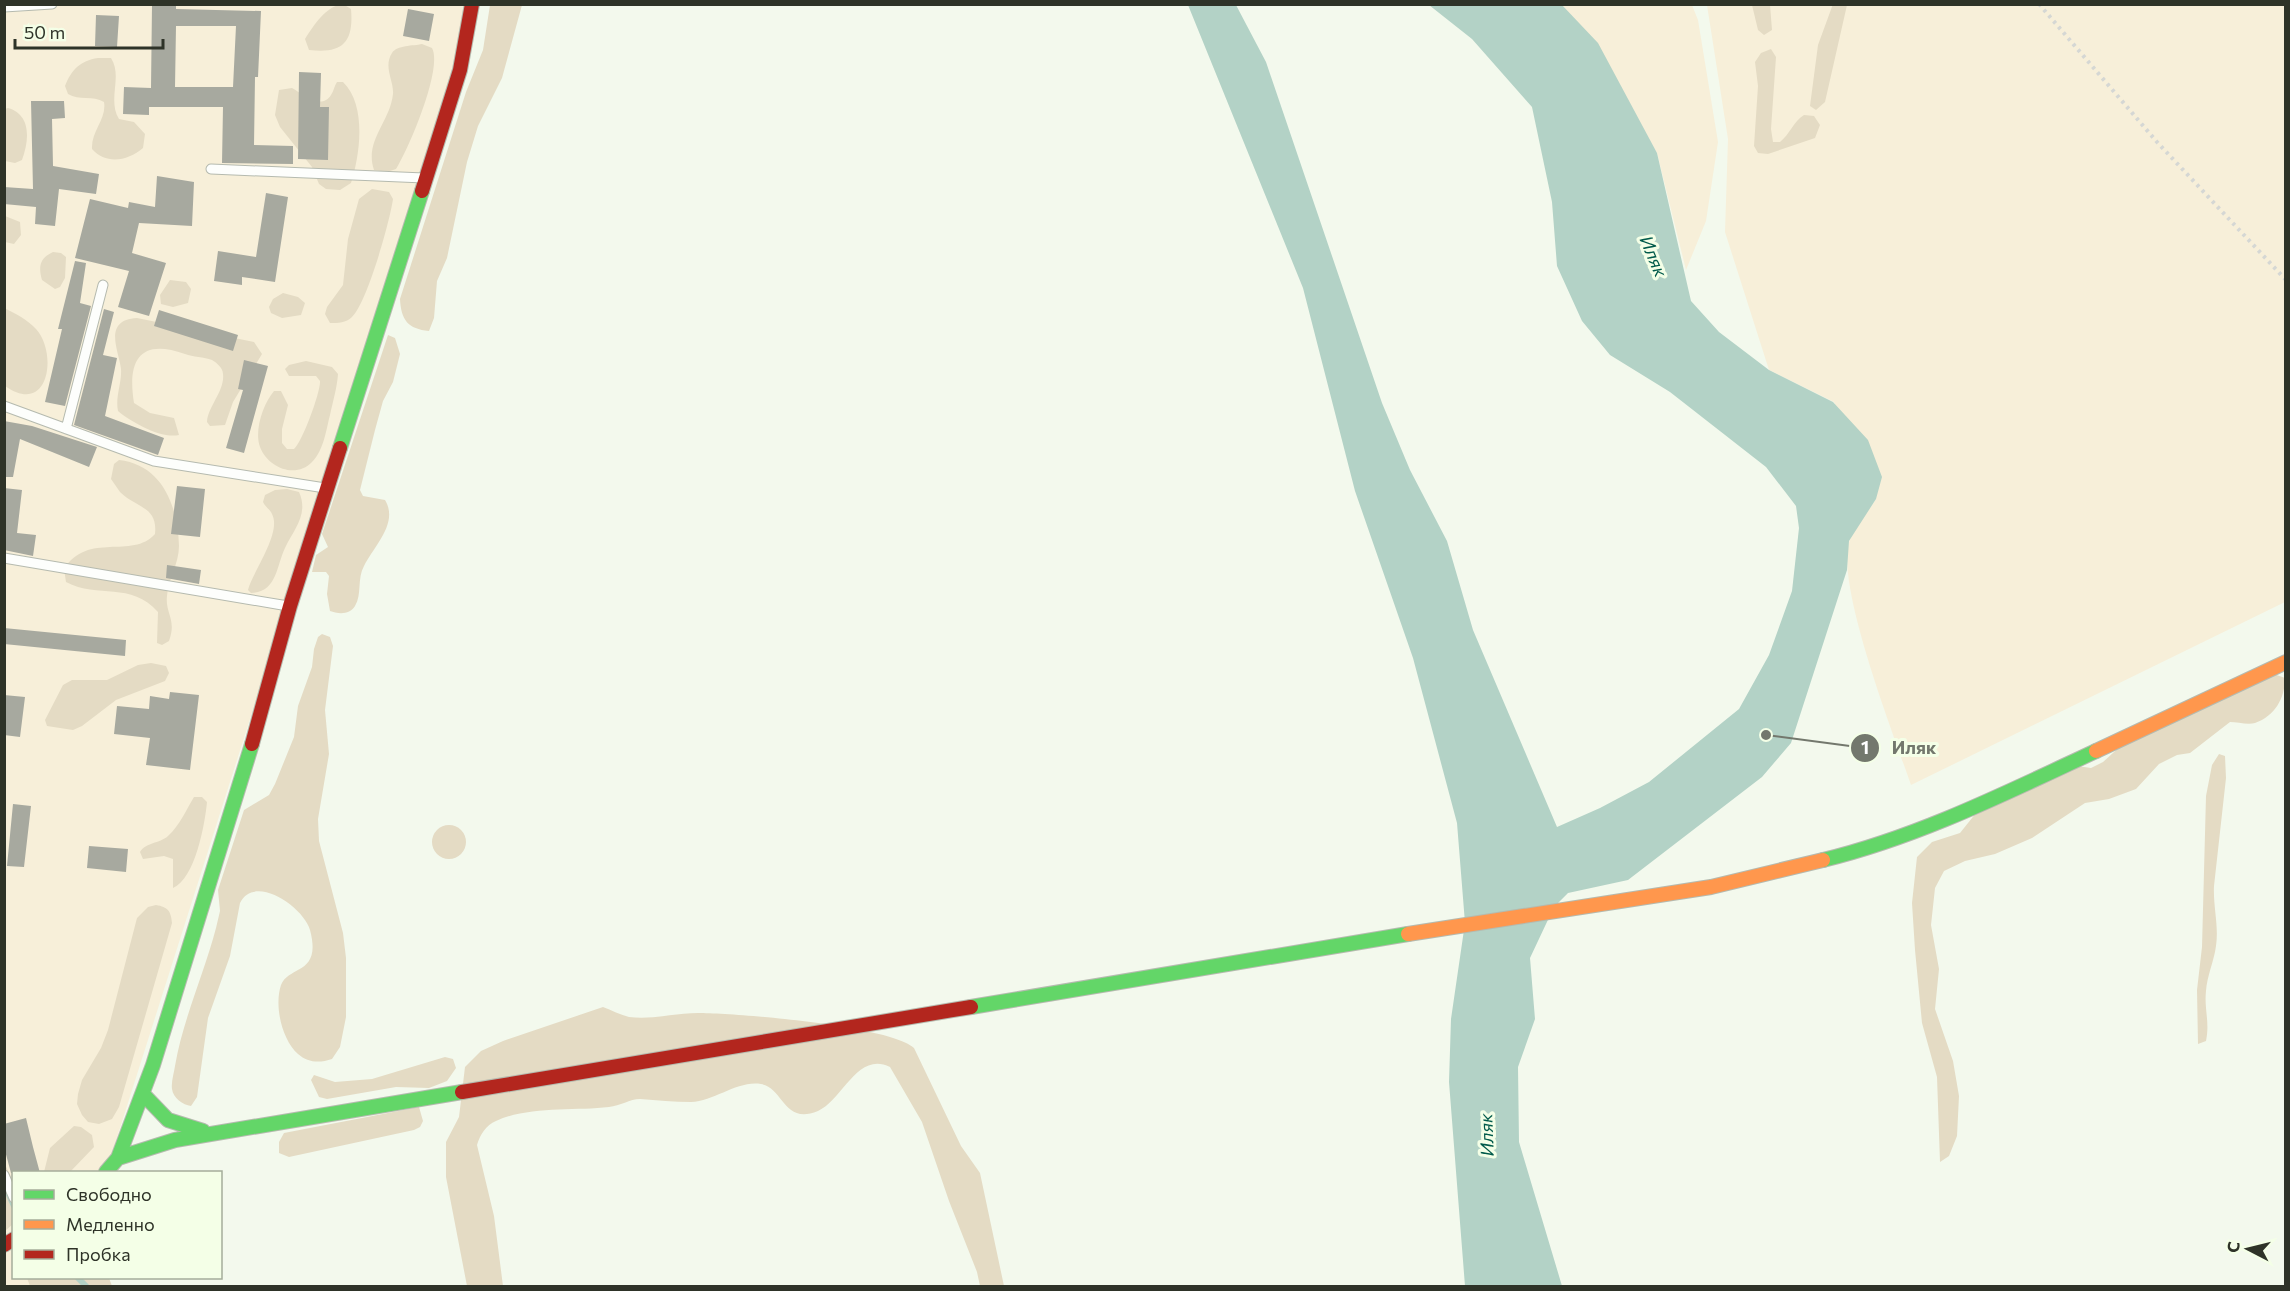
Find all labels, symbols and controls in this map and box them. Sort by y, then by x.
scale bar [15,12,164,50]
text: 50 m [24,21,65,43]
water label: Иляк [1635,232,1673,280]
callout: Иляк [1850,730,1949,766]
text: 1 [1861,736,1869,758]
text: Иляк [1892,736,1937,758]
water label: Иляк [1474,1113,1498,1157]
legend [12,1171,222,1279]
text: Свободно [66,1183,152,1205]
text: Медленно [66,1213,155,1235]
north arrow [2218,1219,2278,1279]
text: С [2223,1240,2243,1254]
text: Пробка [66,1243,131,1265]

